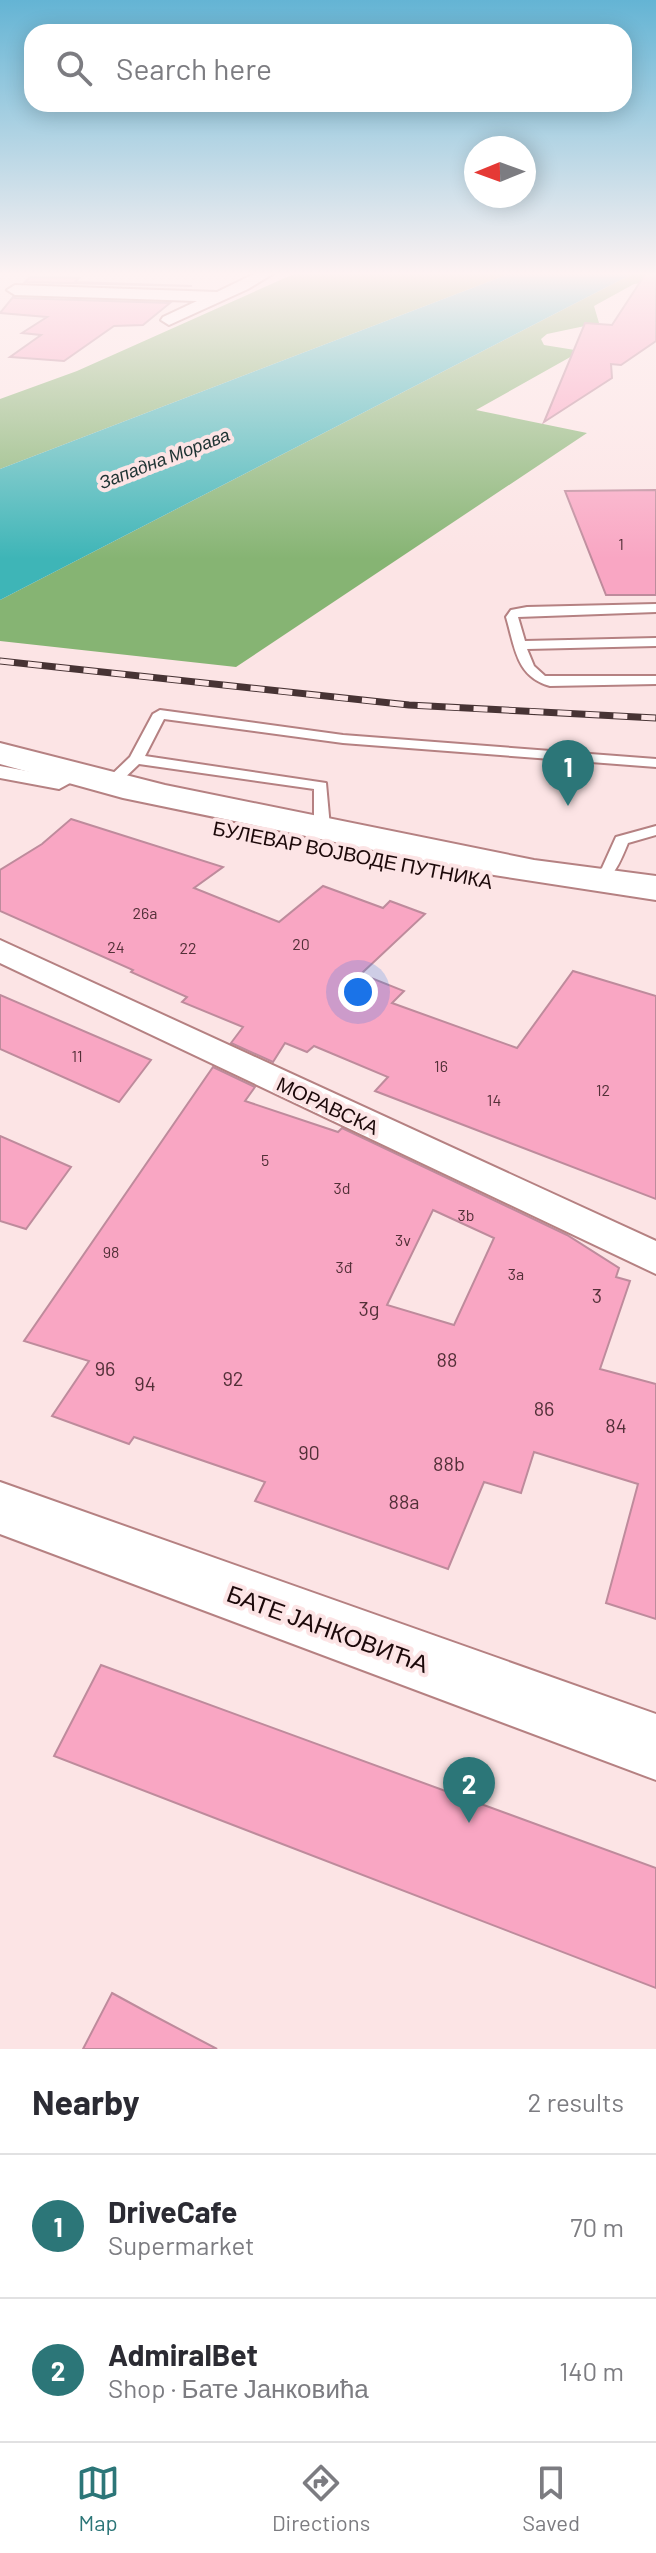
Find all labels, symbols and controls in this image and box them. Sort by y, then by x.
search box [24,24,632,112]
icon: search [52,46,96,90]
text: Search here [116,50,272,86]
north arrow [464,136,536,208]
water label: Западна Морава [96,423,232,493]
house number: 1 [618,534,624,553]
pin: 1 [542,740,594,806]
street label: БУЛЕВАР ВОЈВОДЕ ПУТНИКА [211,815,496,893]
house number: 26a [133,903,158,922]
house number: 20 [292,934,310,953]
house number: 24 [107,937,125,956]
house number: 22 [179,938,197,957]
your location [338,972,378,1012]
house number: 11 [71,1046,83,1065]
house number: 16 [434,1056,448,1075]
street label: МОРАВСКА [273,1071,383,1139]
house number: 12 [596,1080,610,1099]
house number: 14 [487,1090,501,1109]
house number: 5 [261,1150,269,1169]
house number: 3d [334,1178,350,1197]
house number: 3b [458,1205,474,1224]
house number: 3v [395,1230,411,1249]
house number: 98 [103,1242,119,1261]
house number: 3đ [336,1257,353,1276]
house number: 3a [508,1264,524,1283]
house number: 3 [592,1283,602,1307]
house number: 3g [359,1296,380,1320]
house number: 88 [437,1347,457,1371]
house number: 96 [95,1356,115,1380]
house number: 92 [222,1366,244,1390]
house number: 94 [134,1371,156,1395]
house number: 86 [534,1396,554,1420]
house number: 84 [605,1413,627,1437]
house number: 90 [298,1440,320,1464]
house number: 88b [433,1451,465,1475]
house number: 88a [388,1489,420,1513]
street label: БАТЕ ЈАНКОВИЋА [223,1578,433,1678]
pin: 2 [443,1757,495,1823]
text: Nearby [32,2081,140,2122]
text: 2 results [528,2086,624,2117]
text: DriveCafe [108,2193,237,2229]
text: 1 [53,2211,63,2242]
text: 70 m [570,2211,624,2242]
text: Supermarket [108,2229,255,2260]
text: AdmiralBet [108,2336,258,2372]
text: 2 [51,2355,65,2386]
text: 140 m [559,2355,624,2386]
text: Shop · Бате Јанковића [108,2372,369,2403]
tab: Map [76,2461,120,2535]
tab: Directions [272,2461,370,2535]
tab: Saved [522,2461,580,2535]

